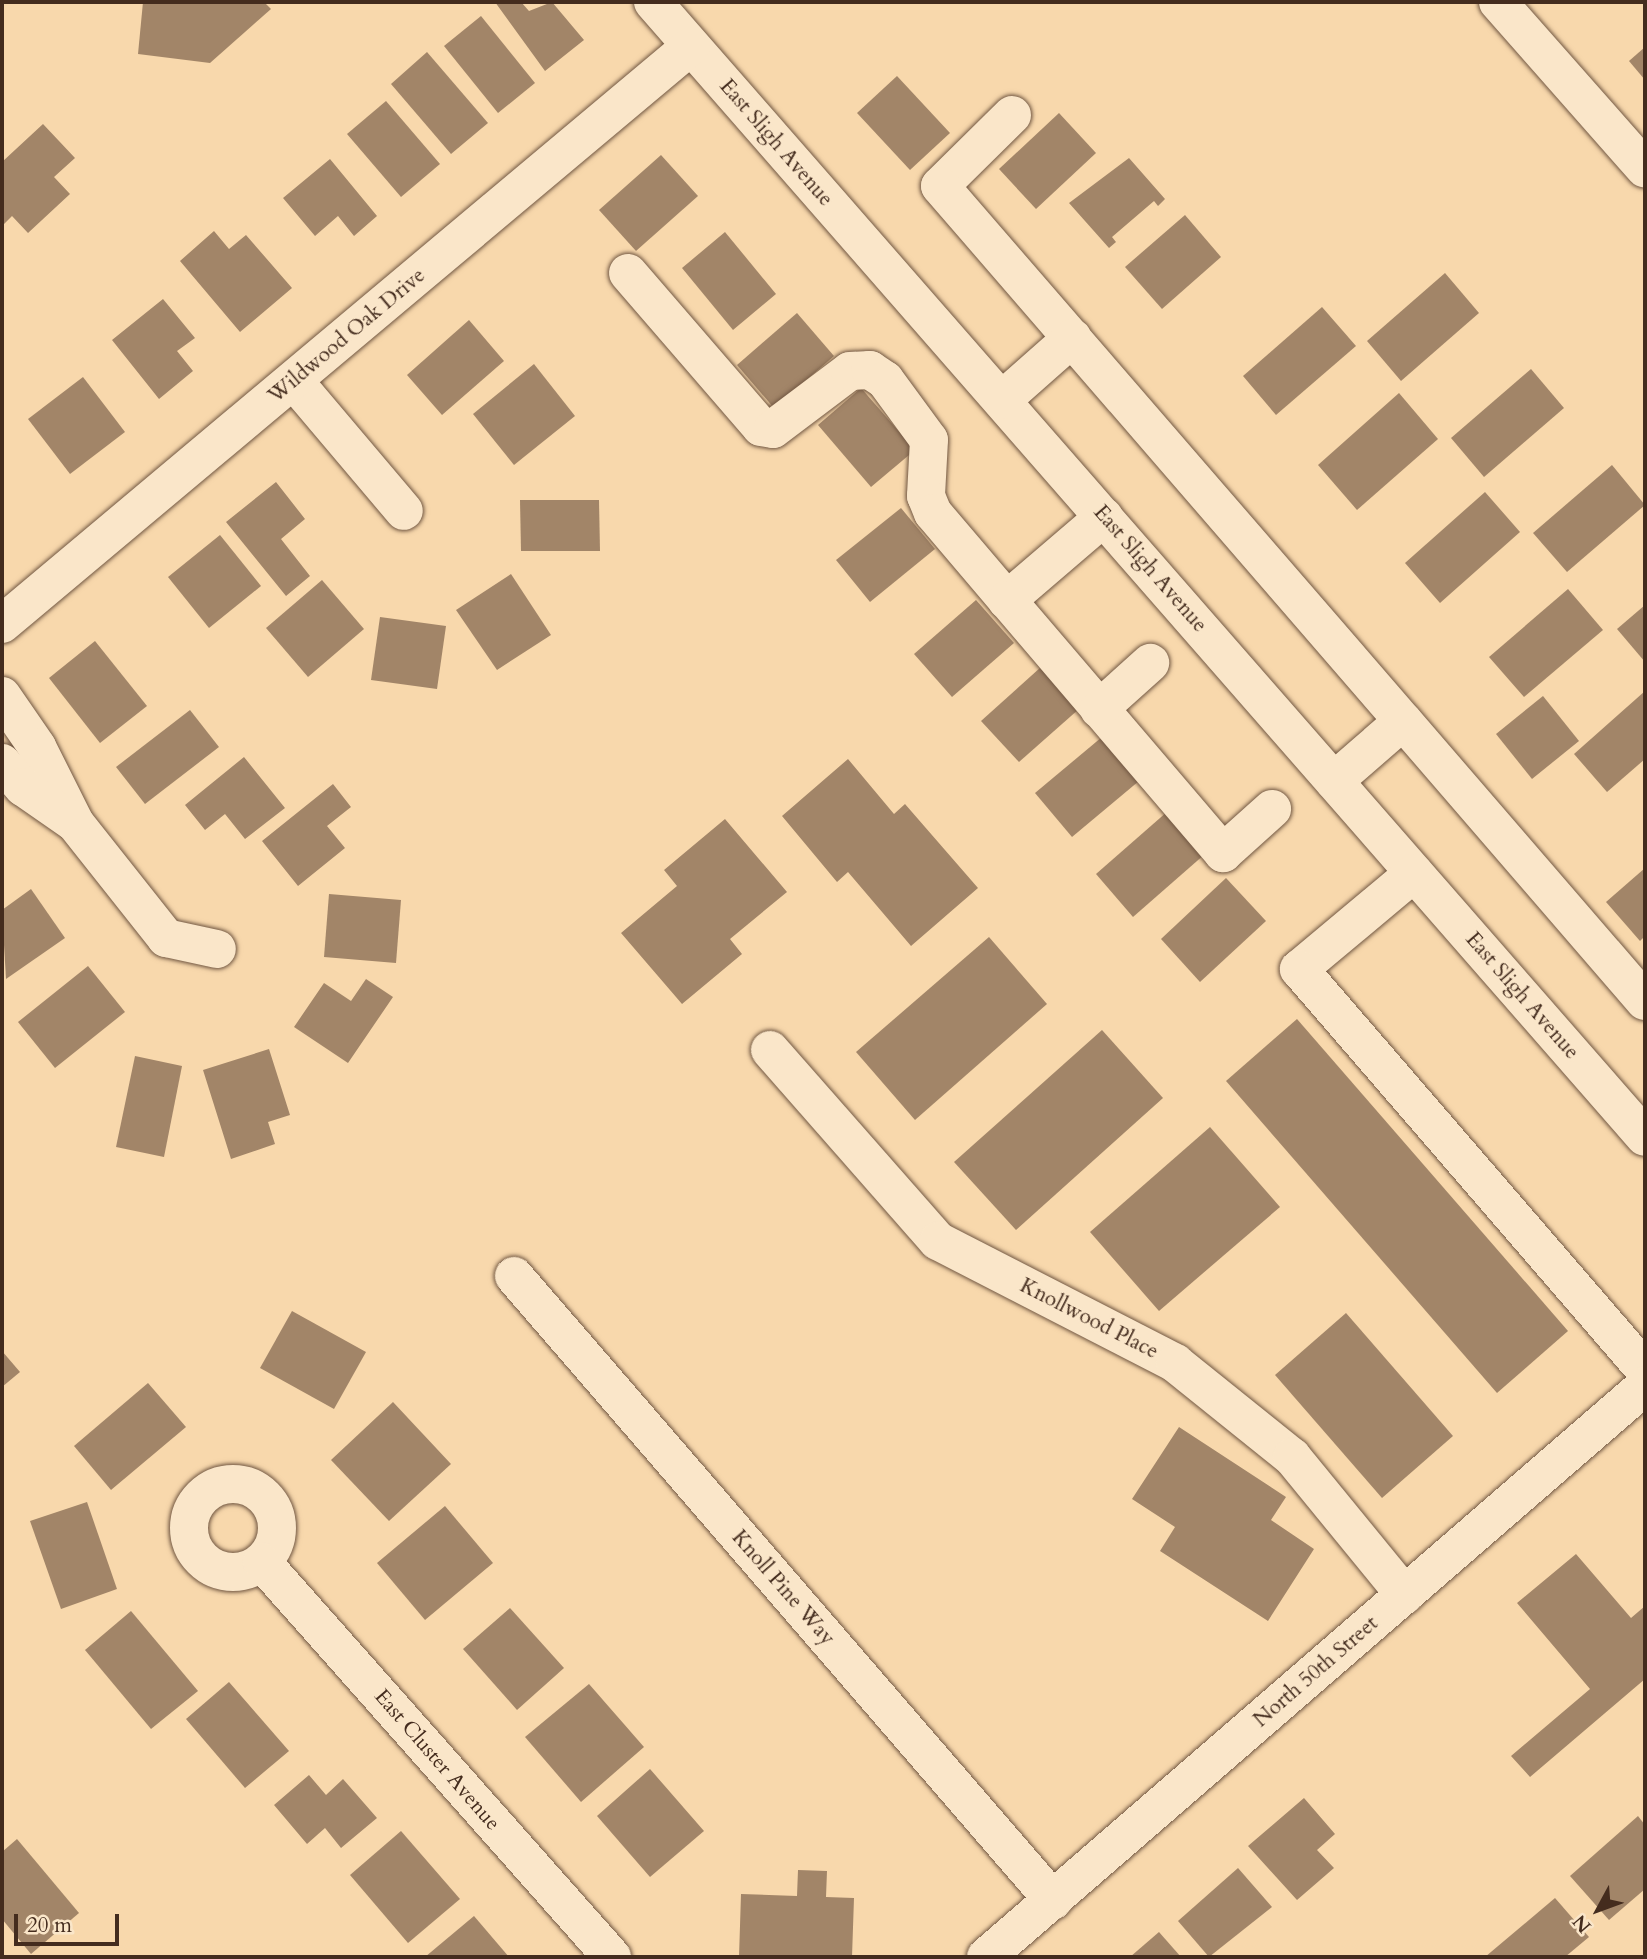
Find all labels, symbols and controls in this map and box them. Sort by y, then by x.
street label: East Sligh Avenue [714,74,838,212]
street label: Wildwood Oak Drive [263,263,431,409]
street label: East Sligh Avenue [1088,500,1212,638]
street label: East Sligh Avenue [1460,927,1584,1065]
street label: Knollwood Place [1016,1273,1162,1365]
street label: Knoll Pine Way [726,1525,840,1651]
street label: North 50th Street [1249,1611,1383,1733]
street label: East Cluster Avenue [369,1684,505,1836]
north arrow [1563,1875,1633,1945]
scale bar [18,1899,122,1943]
text: N [1567,1909,1597,1939]
text: 20 m [27,1911,72,1940]

